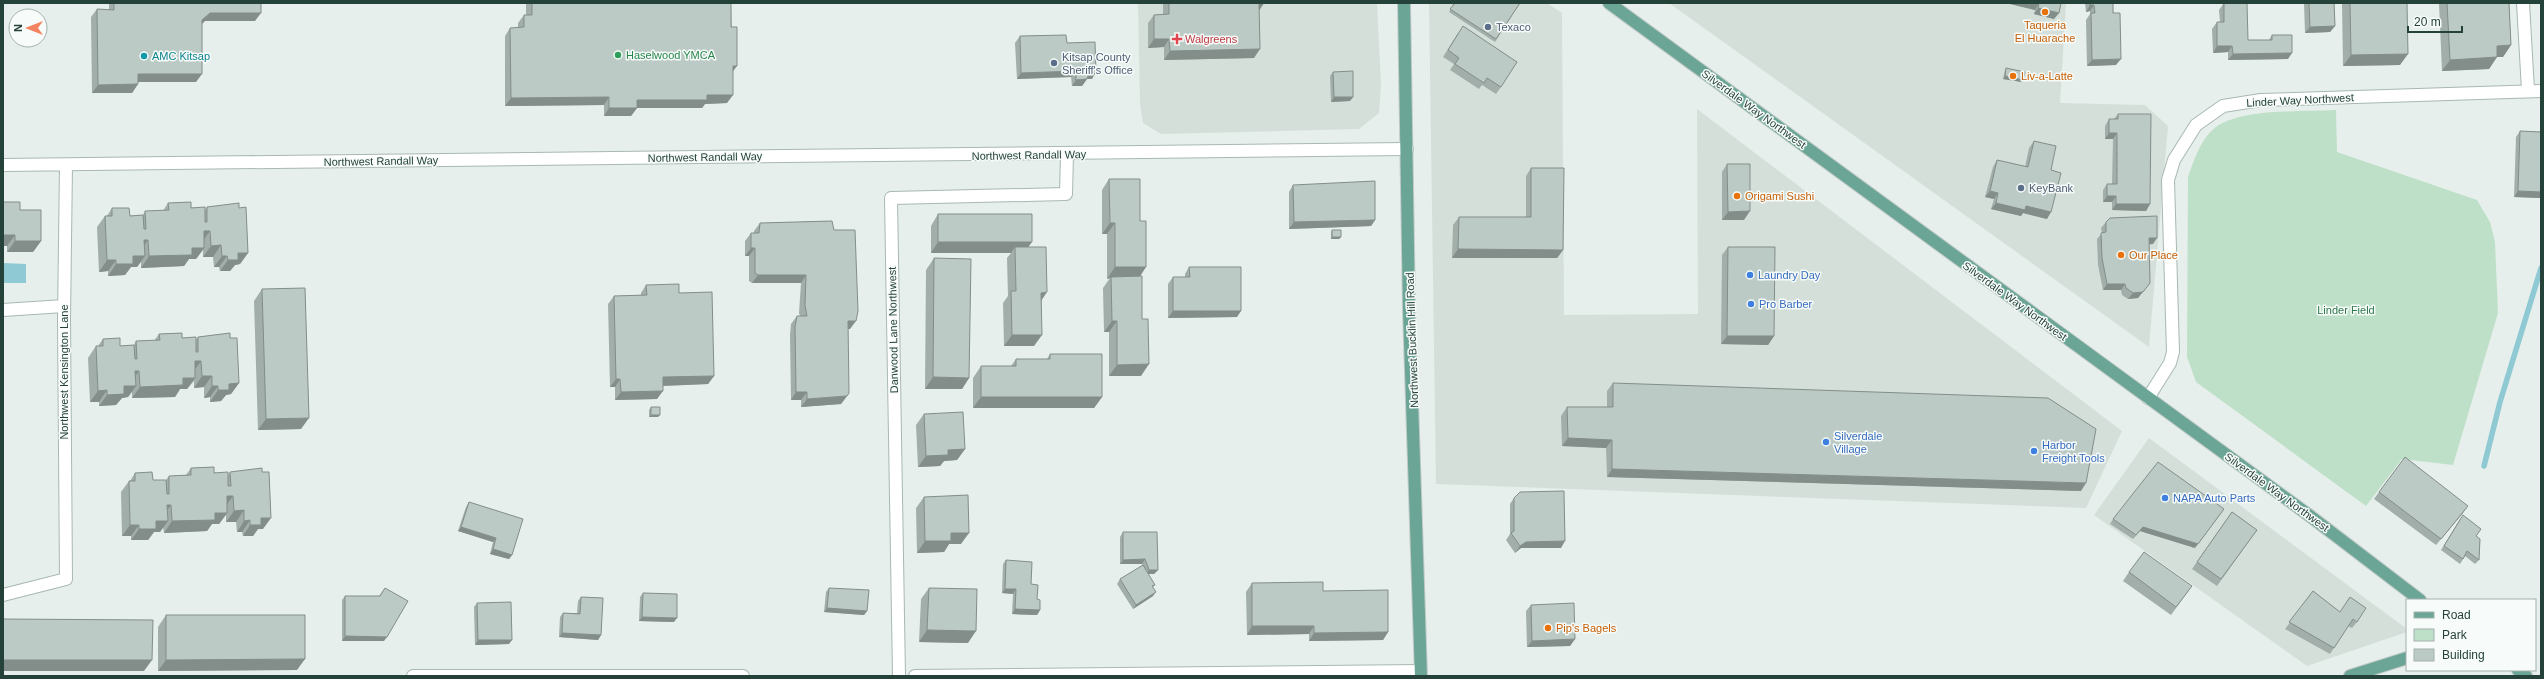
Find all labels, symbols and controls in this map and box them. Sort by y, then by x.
marker: Taqueria El Huarache [2040,7,2050,17]
north arrow [8,8,48,48]
scale bar [2408,8,2462,34]
text: 20 m [2414,15,2441,29]
place label: Taqueria El Huarache [2015,19,2075,44]
place label: Texaco [1496,21,1531,33]
marker: Texaco [1483,22,1493,32]
text: N [12,24,24,32]
place label: Walgreens [1185,33,1238,45]
marker: Walgreens [1172,34,1182,44]
place label: Haselwood YMCA [626,49,716,61]
place label: AMC Kitsap [152,50,210,62]
marker: Haselwood YMCA [613,50,623,60]
marker: AMC Kitsap [139,51,149,61]
place label: Kitsap County Sheriff's Office [1062,51,1133,76]
marker: Kitsap County Sheriff's Office [1049,58,1059,68]
street label: Silverdale Way Northwest [1700,67,1808,151]
place label: Liv-a-Latte [2021,70,2073,82]
marker: Liv-a-Latte [2008,71,2018,81]
street label: Linder Way Northwest [2246,91,2354,109]
street label: Northwest Randall Way [972,148,1087,162]
street label: Northwest Randall Way [648,150,763,164]
street label: Northwest Randall Way [324,154,439,168]
place label: KeyBank [2029,182,2074,194]
marker: KeyBank [2016,183,2026,193]
place label: Origami Sushi [1745,190,1814,202]
marker: Origami Sushi [1732,191,1742,201]
place label: Our Place [2129,249,2178,261]
marker: Our Place [2116,250,2126,260]
street label: Silverdale Way Northwest [1961,259,2069,343]
street label: Danwood Lane Northwest [886,267,900,393]
place label: Laundry Day [1758,269,1821,281]
marker: Laundry Day [1745,270,1755,280]
street label: Northwest Bucklin Hill Road [1404,272,1420,408]
place label: Pro Barber [1759,298,1813,310]
marker: Pro Barber [1746,299,1756,309]
street label: Northwest Kensington Lane [58,304,70,440]
park label: Linder Field [2317,304,2375,316]
place label: Silverdale Village [1834,430,1882,455]
marker: Silverdale Village [1821,437,1831,447]
place label: Harbor Freight Tools [2042,439,2105,464]
marker: Harbor Freight Tools [2029,446,2039,456]
street label: Silverdale Way Northwest [2223,450,2331,534]
place label: NAPA Auto Parts [2173,492,2256,504]
marker: NAPA Auto Parts [2160,493,2170,503]
legend [2406,599,2536,671]
text: Road [2442,608,2471,622]
place label: Pip's Bagels [1556,622,1617,634]
marker: Pip's Bagels [1543,623,1553,633]
text: Park [2442,628,2468,642]
text: Building [2442,648,2485,662]

